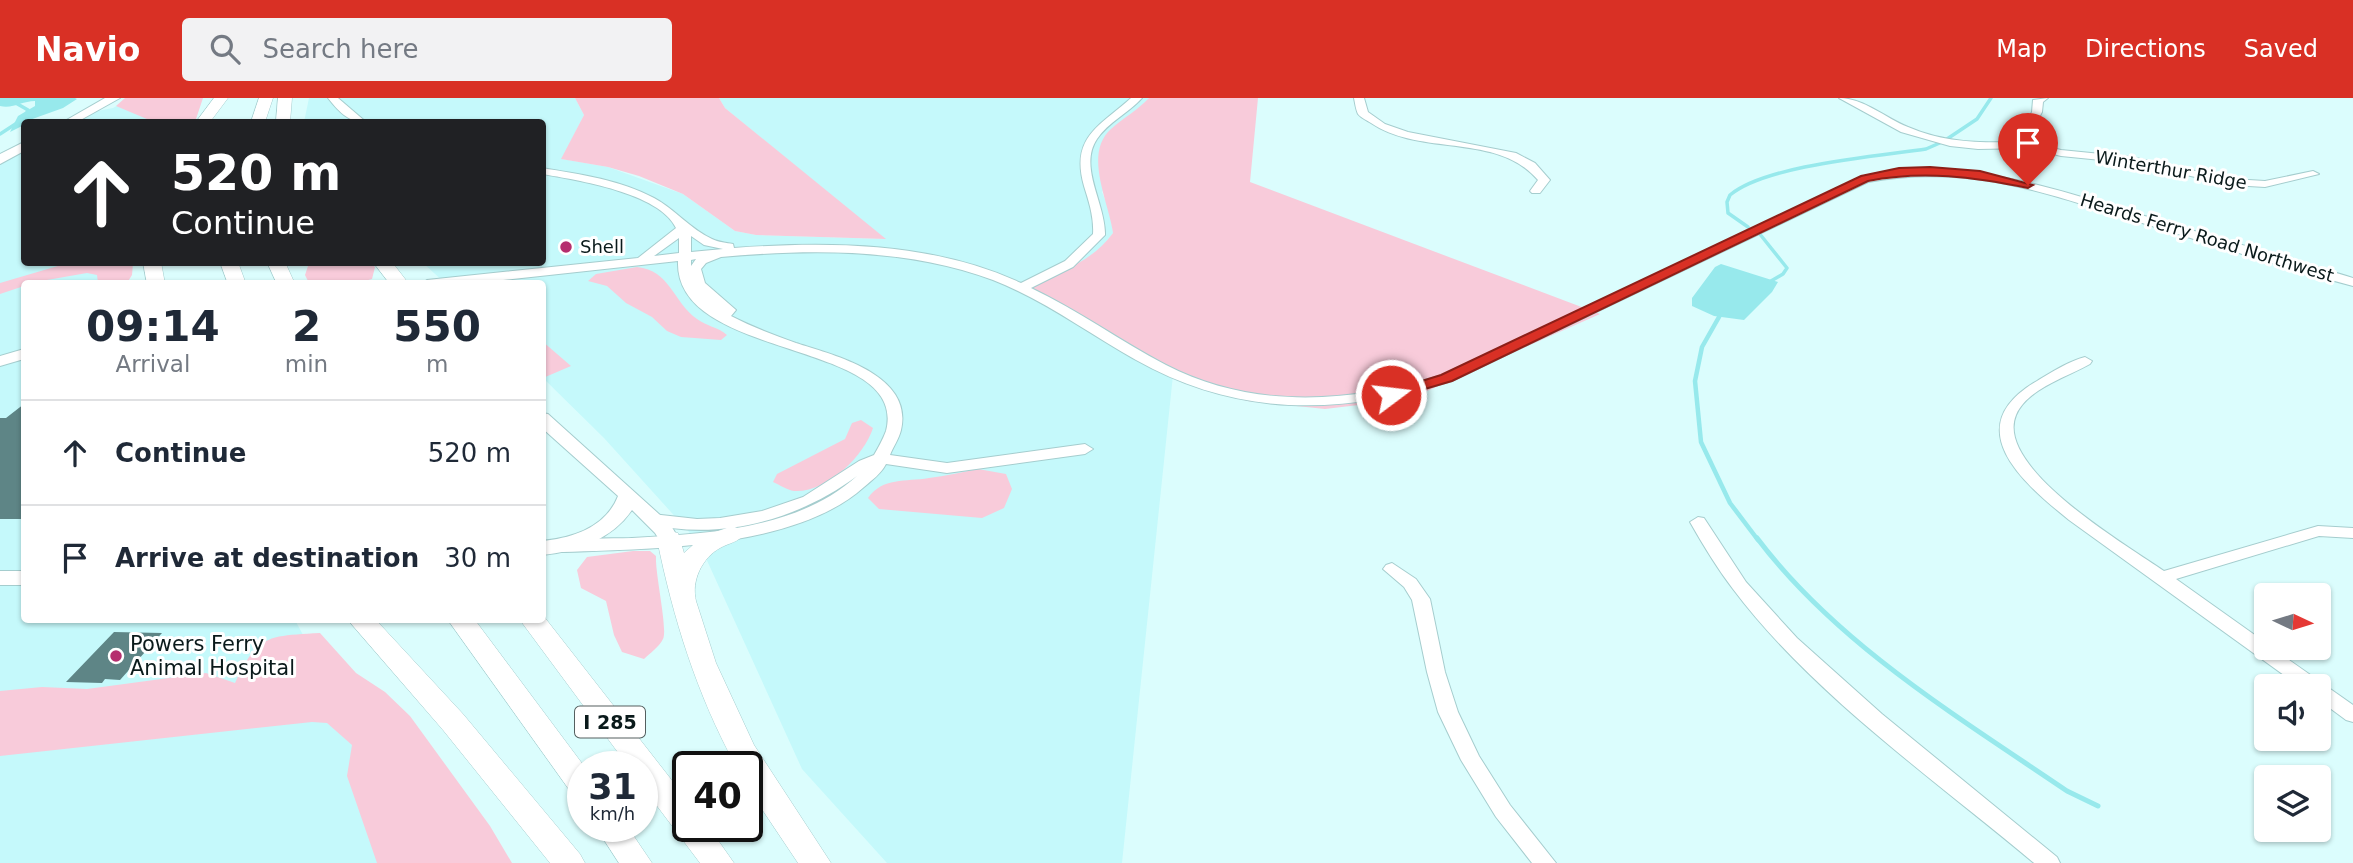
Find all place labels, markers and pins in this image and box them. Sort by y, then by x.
pin [1998,113,2058,185]
place label: Shell [580,236,624,257]
marker: Shell [558,239,574,255]
place label: Powers Ferry Animal Hospital [130,632,295,680]
marker: Powers Ferry Animal Hospital [108,648,124,664]

